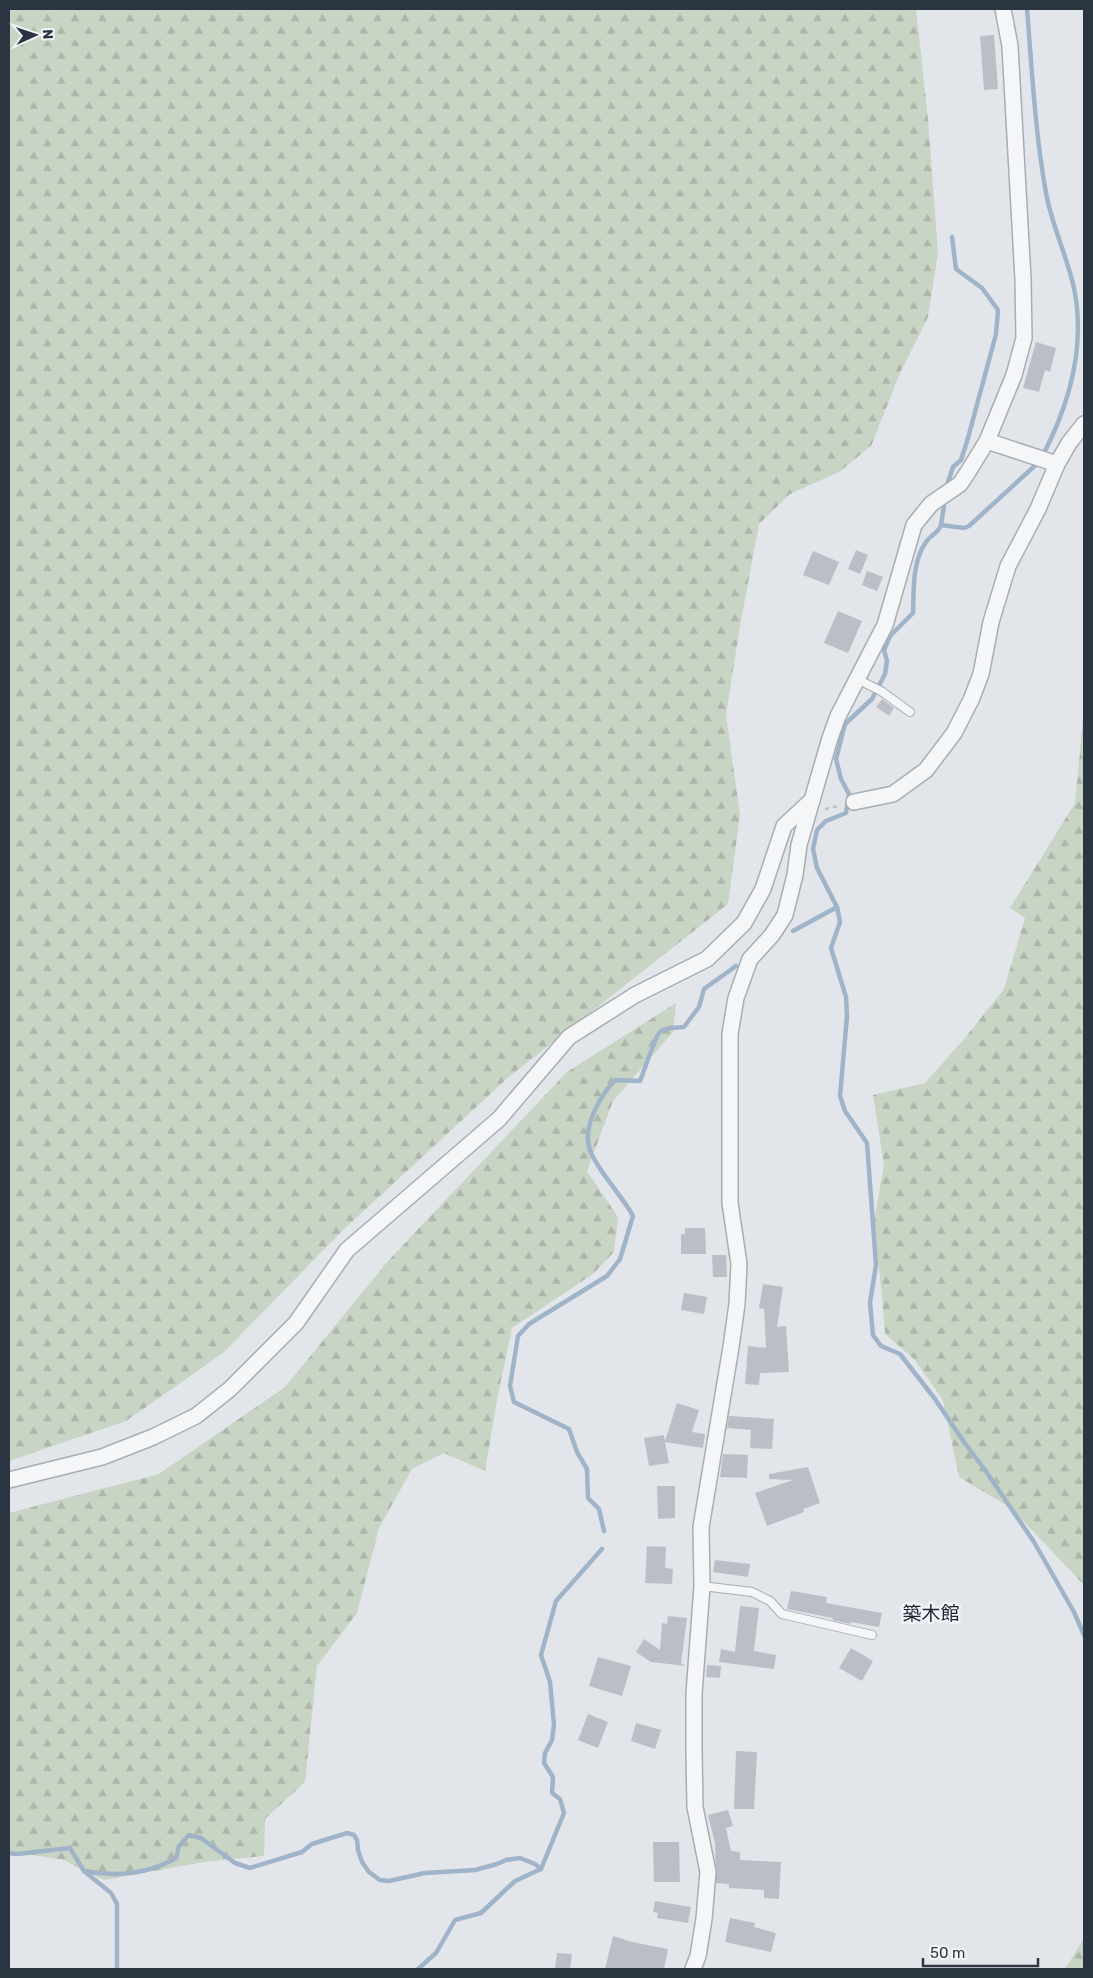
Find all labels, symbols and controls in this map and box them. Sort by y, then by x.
north arrow [10,10,60,60]
text: N [39,29,56,40]
district label: 築木館 [902,1602,960,1625]
scale bar [923,1936,1038,1968]
text: 50 m [930,1944,965,1962]

